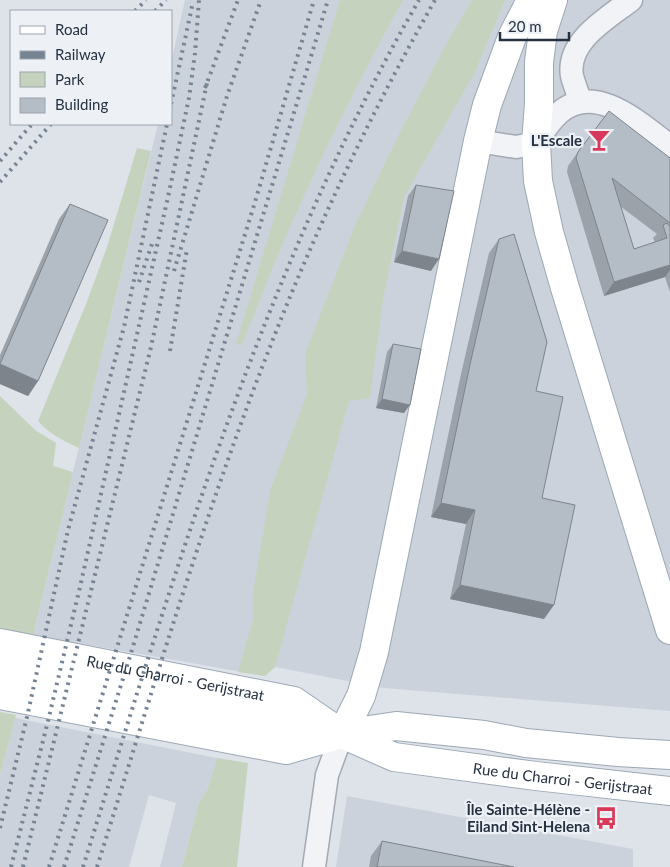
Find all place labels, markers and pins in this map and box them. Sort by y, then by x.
bar icon: L'Escale [586,127,612,153]
place label: L'Escale [531,131,582,149]
place label: Île Sainte-Hélène - Eiland Sint-Helena [465,800,590,835]
bus stop icon: Île Sainte-Hélène - Eiland Sint-Helena [593,805,619,831]

